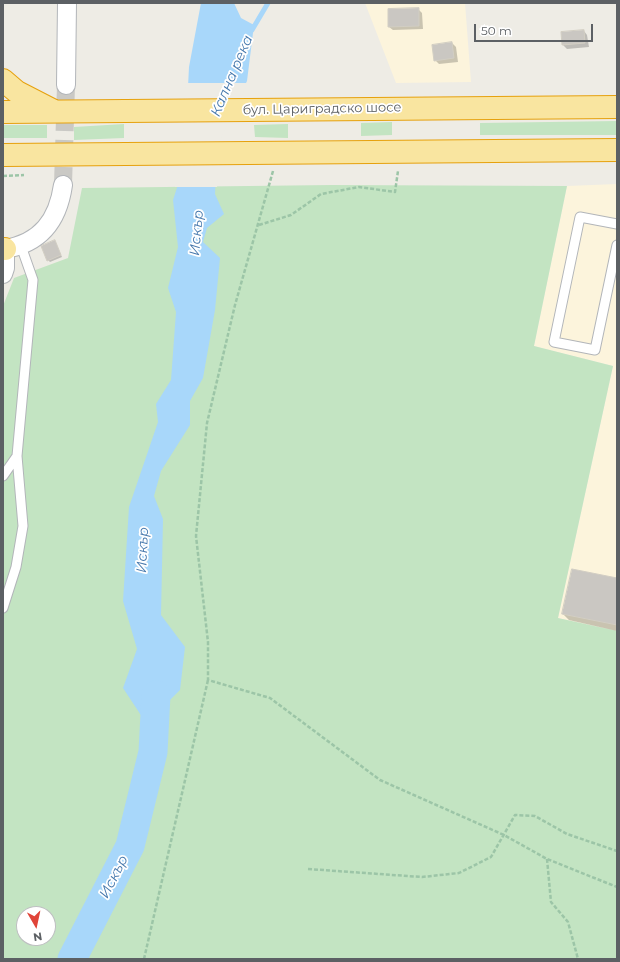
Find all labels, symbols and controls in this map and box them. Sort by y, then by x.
scale bar [476,16,595,42]
text: 50 m [481,23,512,38]
water label: Кална река [207,33,257,119]
street label: бул. Цариградско шосе [242,100,402,118]
water label: Искър [187,209,207,257]
water label: Искър [133,527,153,573]
water label: Искър [96,853,132,901]
north arrow [16,906,56,946]
text: N [32,929,43,944]

